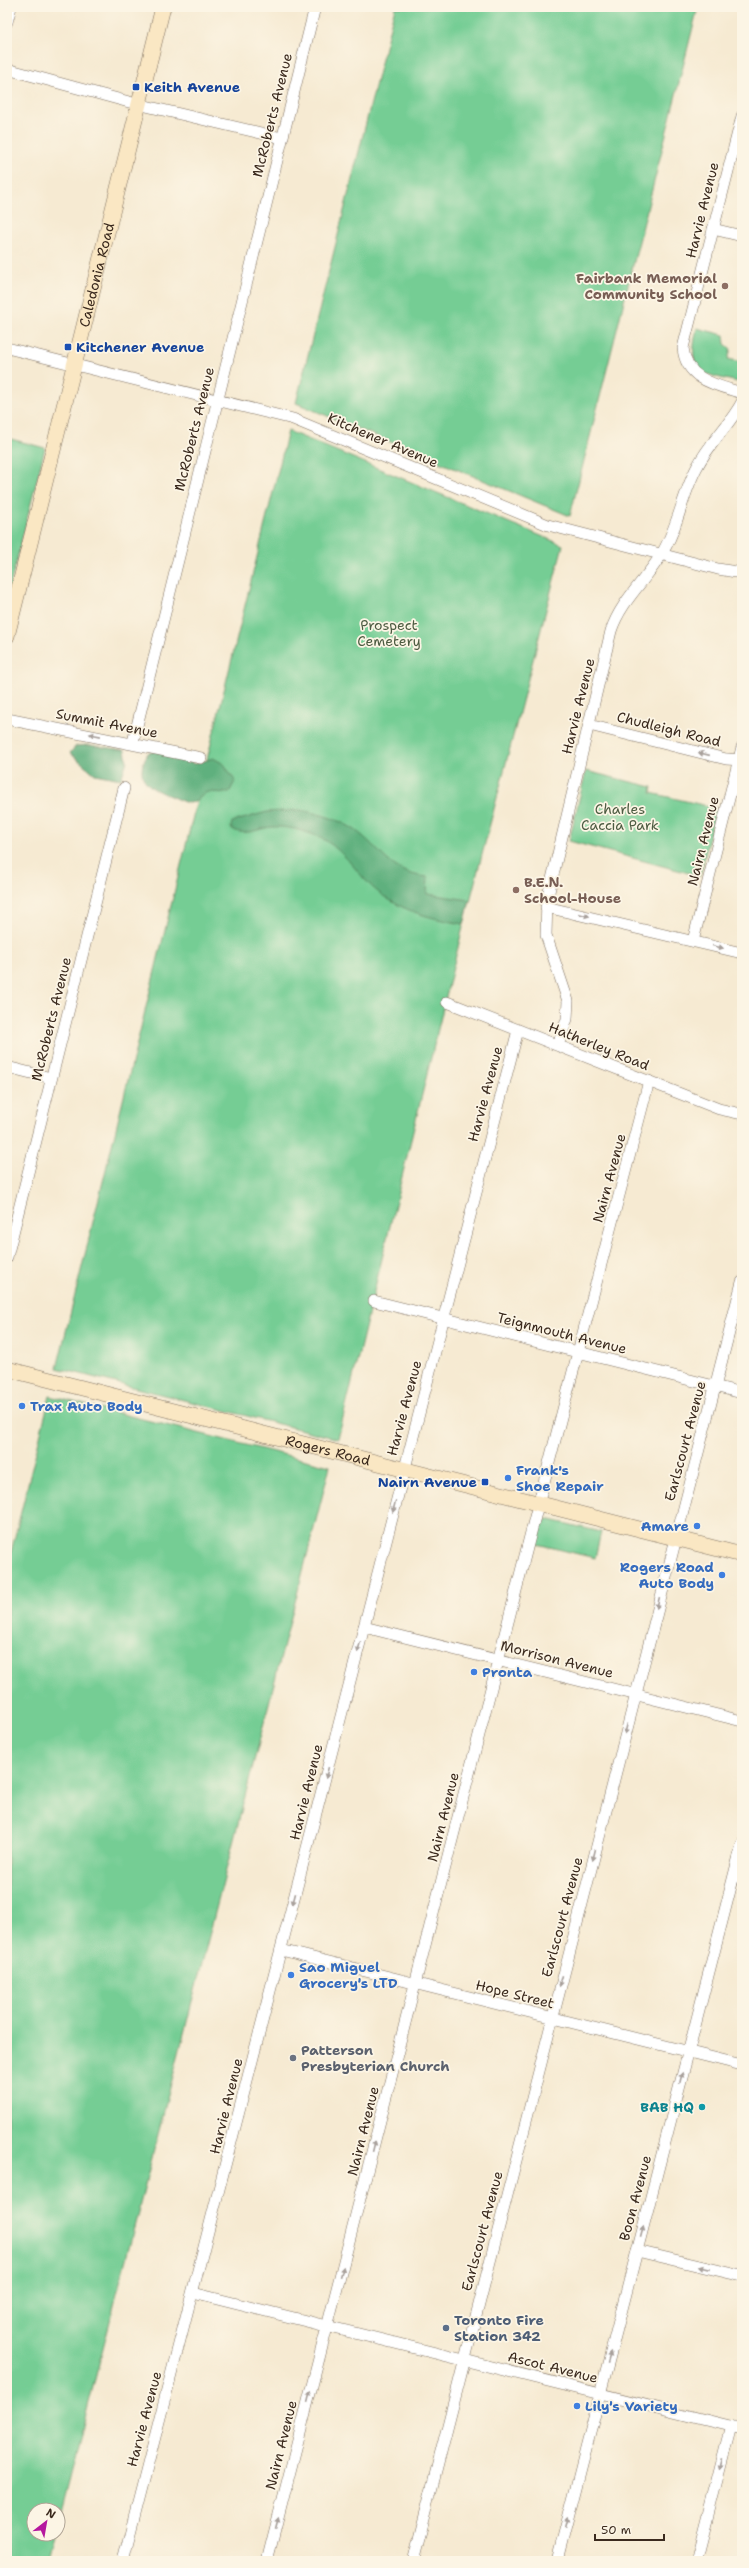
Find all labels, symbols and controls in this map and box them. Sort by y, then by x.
street label: McRoberts Avenue [248,51,296,179]
place label: Keith Avenue [144,78,240,96]
marker: Keith Avenue [131,82,141,92]
street label: Harvie Avenue [681,160,723,260]
street label: Caledonia Road [75,221,118,329]
place label: Fairbank Memorial Community School [576,269,717,303]
marker: Fairbank Memorial Community School [720,281,730,291]
place label: Kitchener Avenue [76,338,204,356]
marker: Kitchener Avenue [63,342,73,352]
street label: McRoberts Avenue [170,365,218,493]
street label: Kitchener Avenue [325,409,441,471]
park label: Prospect Cemetery [357,616,421,650]
street label: Harvie Avenue [557,656,599,756]
street label: Summit Avenue [54,704,160,742]
street label: Chudleigh Road [615,707,723,751]
one-way arrow [89,732,101,738]
one-way arrow [697,750,710,756]
street label: Nairn Avenue [683,794,723,888]
park label: Charles Caccia Park [581,800,659,834]
place label: B.E.N. School-House [524,873,621,907]
marker: B.E.N. School-House [511,885,521,895]
one-way arrow [578,912,590,918]
one-way arrow [712,944,724,950]
street label: McRoberts Avenue [27,955,75,1083]
street label: Hatherley Road [546,1018,652,1074]
street label: Harvie Avenue [464,1044,506,1144]
street label: Nairn Avenue [588,1131,630,1225]
street label: Teignmouth Avenue [495,1308,629,1358]
street label: Harvie Avenue [383,1358,425,1458]
street label: Earlscourt Avenue [660,1379,710,1503]
place label: Trax Auto Body [30,1397,143,1415]
marker: Trax Auto Body [17,1401,27,1411]
street label: Rogers Road [284,1431,372,1470]
place label: Frank's Shoe Repair [516,1461,604,1495]
place label: Nairn Avenue [378,1473,477,1491]
marker: Frank's Shoe Repair [503,1473,513,1483]
marker: Nairn Avenue [480,1477,490,1487]
one-way arrow [391,1501,397,1514]
place label: Amare [641,1517,689,1535]
marker: Amare [692,1521,702,1531]
place label: Rogers Road Auto Body [620,1558,714,1592]
marker: Rogers Road Auto Body [717,1570,727,1580]
one-way arrow [655,1597,661,1610]
street label: Morrison Avenue [499,1636,615,1682]
one-way arrow [355,1641,361,1653]
place label: Pronta [482,1663,533,1681]
marker: Pronta [469,1667,479,1677]
one-way arrow [623,1723,629,1735]
street label: Harvie Avenue [285,1742,327,1842]
one-way arrow [323,1767,329,1779]
street label: Nairn Avenue [423,1770,463,1864]
one-way arrow [591,1849,597,1861]
street label: Earlscourt Avenue [537,1855,587,1979]
one-way arrow [291,1893,297,1905]
place label: Sao Miguel Grocery's LTD [299,1958,398,1992]
marker: Sao Miguel Grocery's LTD [286,1970,296,1980]
one-way arrow [558,1975,564,1987]
street label: Hope Street [474,1976,556,2012]
place label: Patterson Presbyterian Church [301,2041,450,2075]
marker: Patterson Presbyterian Church [288,2053,298,2063]
street label: Harvie Avenue [205,2056,247,2156]
one-way arrow [679,2072,685,2084]
street label: Nairn Avenue [343,2084,383,2178]
place label: BAB HQ [640,2098,694,2116]
marker: BAB HQ [697,2102,707,2112]
one-way arrow [372,2139,378,2152]
street label: Boon Avenue [615,2153,655,2243]
street label: Earlscourt Avenue [457,2169,507,2293]
one-way arrow [639,2224,645,2236]
one-way arrow [698,2264,710,2270]
one-way arrow [339,2265,345,2277]
place label: Toronto Fire Station 342 [454,2311,544,2345]
marker: Toronto Fire Station 342 [441,2323,451,2333]
street label: Ascot Avenue [506,2347,600,2387]
one-way arrow [606,2350,612,2362]
street label: Harvie Avenue [123,2369,165,2469]
one-way arrow [306,2391,312,2403]
place label: Lily's Variety [585,2397,678,2415]
street label: Nairn Avenue [261,2398,301,2492]
marker: Lily's Variety [572,2401,582,2411]
one-way arrow [718,2458,724,2470]
north arrow [26,2502,66,2542]
text: N [43,2505,59,2523]
scale bar [595,2516,664,2542]
one-way arrow [274,2517,280,2530]
one-way arrow [564,2517,570,2529]
text: 50 m [601,2522,631,2538]

